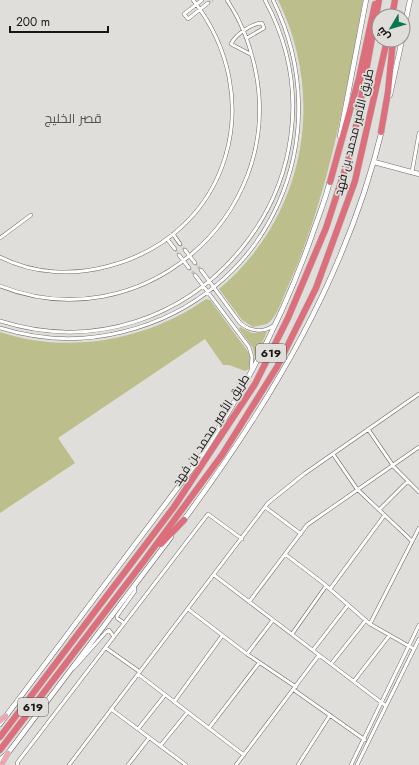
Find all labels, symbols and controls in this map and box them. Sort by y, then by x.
scale bar [10,8,108,34]
north arrow [371,8,411,48]
text: 200 m [16,13,50,31]
text: ش [372,24,394,45]
street label: طريق الأمير محمد بن فهد [330,67,379,197]
district label: قصر الخليج [44,109,102,128]
road number: 619 [256,344,286,362]
street label: طريق الأمير محمد بن فهد [168,370,254,490]
road number: 619 [18,698,48,716]

